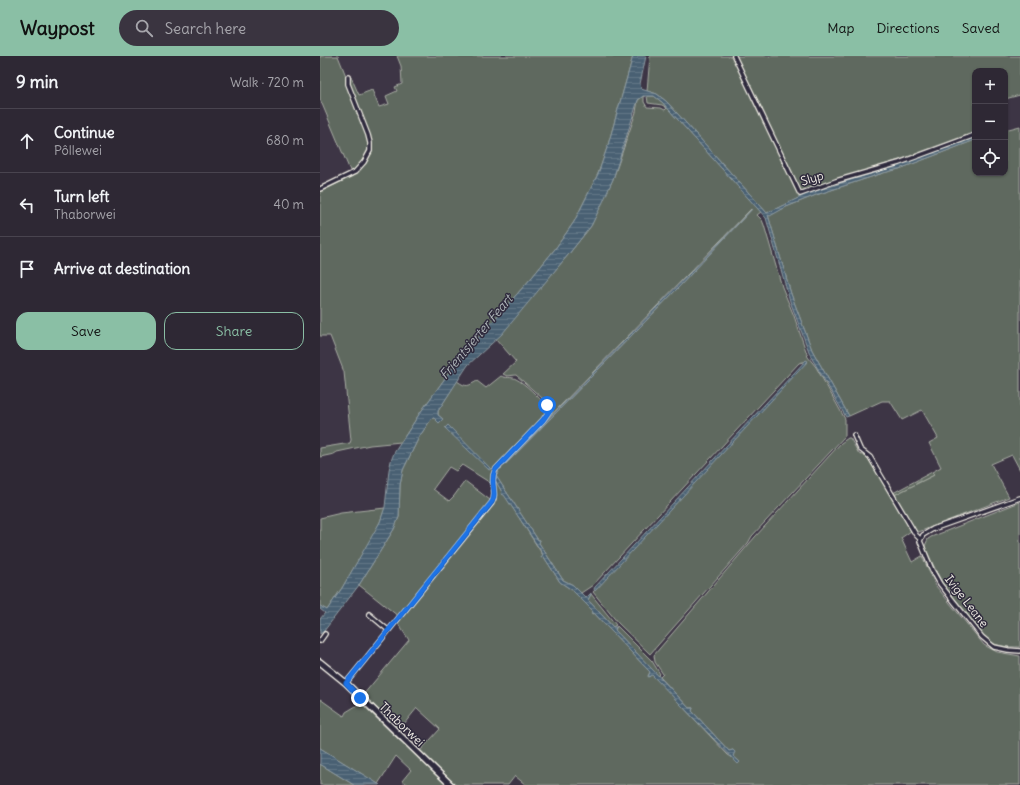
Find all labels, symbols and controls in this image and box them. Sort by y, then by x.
search box [119,10,399,46]
text: Waypost [20,16,95,40]
icon: search [133,17,155,39]
text: Search here [165,19,246,38]
text: Map [827,19,854,37]
text: Directions [876,19,940,37]
text: Saved [962,19,1000,37]
map controls [972,68,1008,176]
button: + [972,68,1008,104]
text: 9 min [16,71,58,93]
text: Walk · 720 m [230,74,304,91]
button: − [972,104,1008,140]
text: Continue [54,123,115,142]
icon: ahead [16,130,38,152]
text: 680 m [266,132,304,149]
button: locate [972,140,1008,176]
text: Pôllewei [54,142,102,159]
street label: Slyp [799,167,825,189]
text: Turn left [54,187,109,206]
icon: left [16,194,38,216]
text: 40 m [273,196,304,213]
text: Thaborwei [54,206,116,223]
icon: arrive [16,258,38,280]
text: Arrive at destination [54,259,190,278]
water label: Frjentsjerter Feart [436,290,517,383]
button: Save [16,312,156,350]
button: Share [164,312,304,350]
route start [538,396,556,414]
street label: Ivige Leane [942,572,992,630]
route end [351,689,369,707]
street label: Thaborwei [376,699,428,749]

